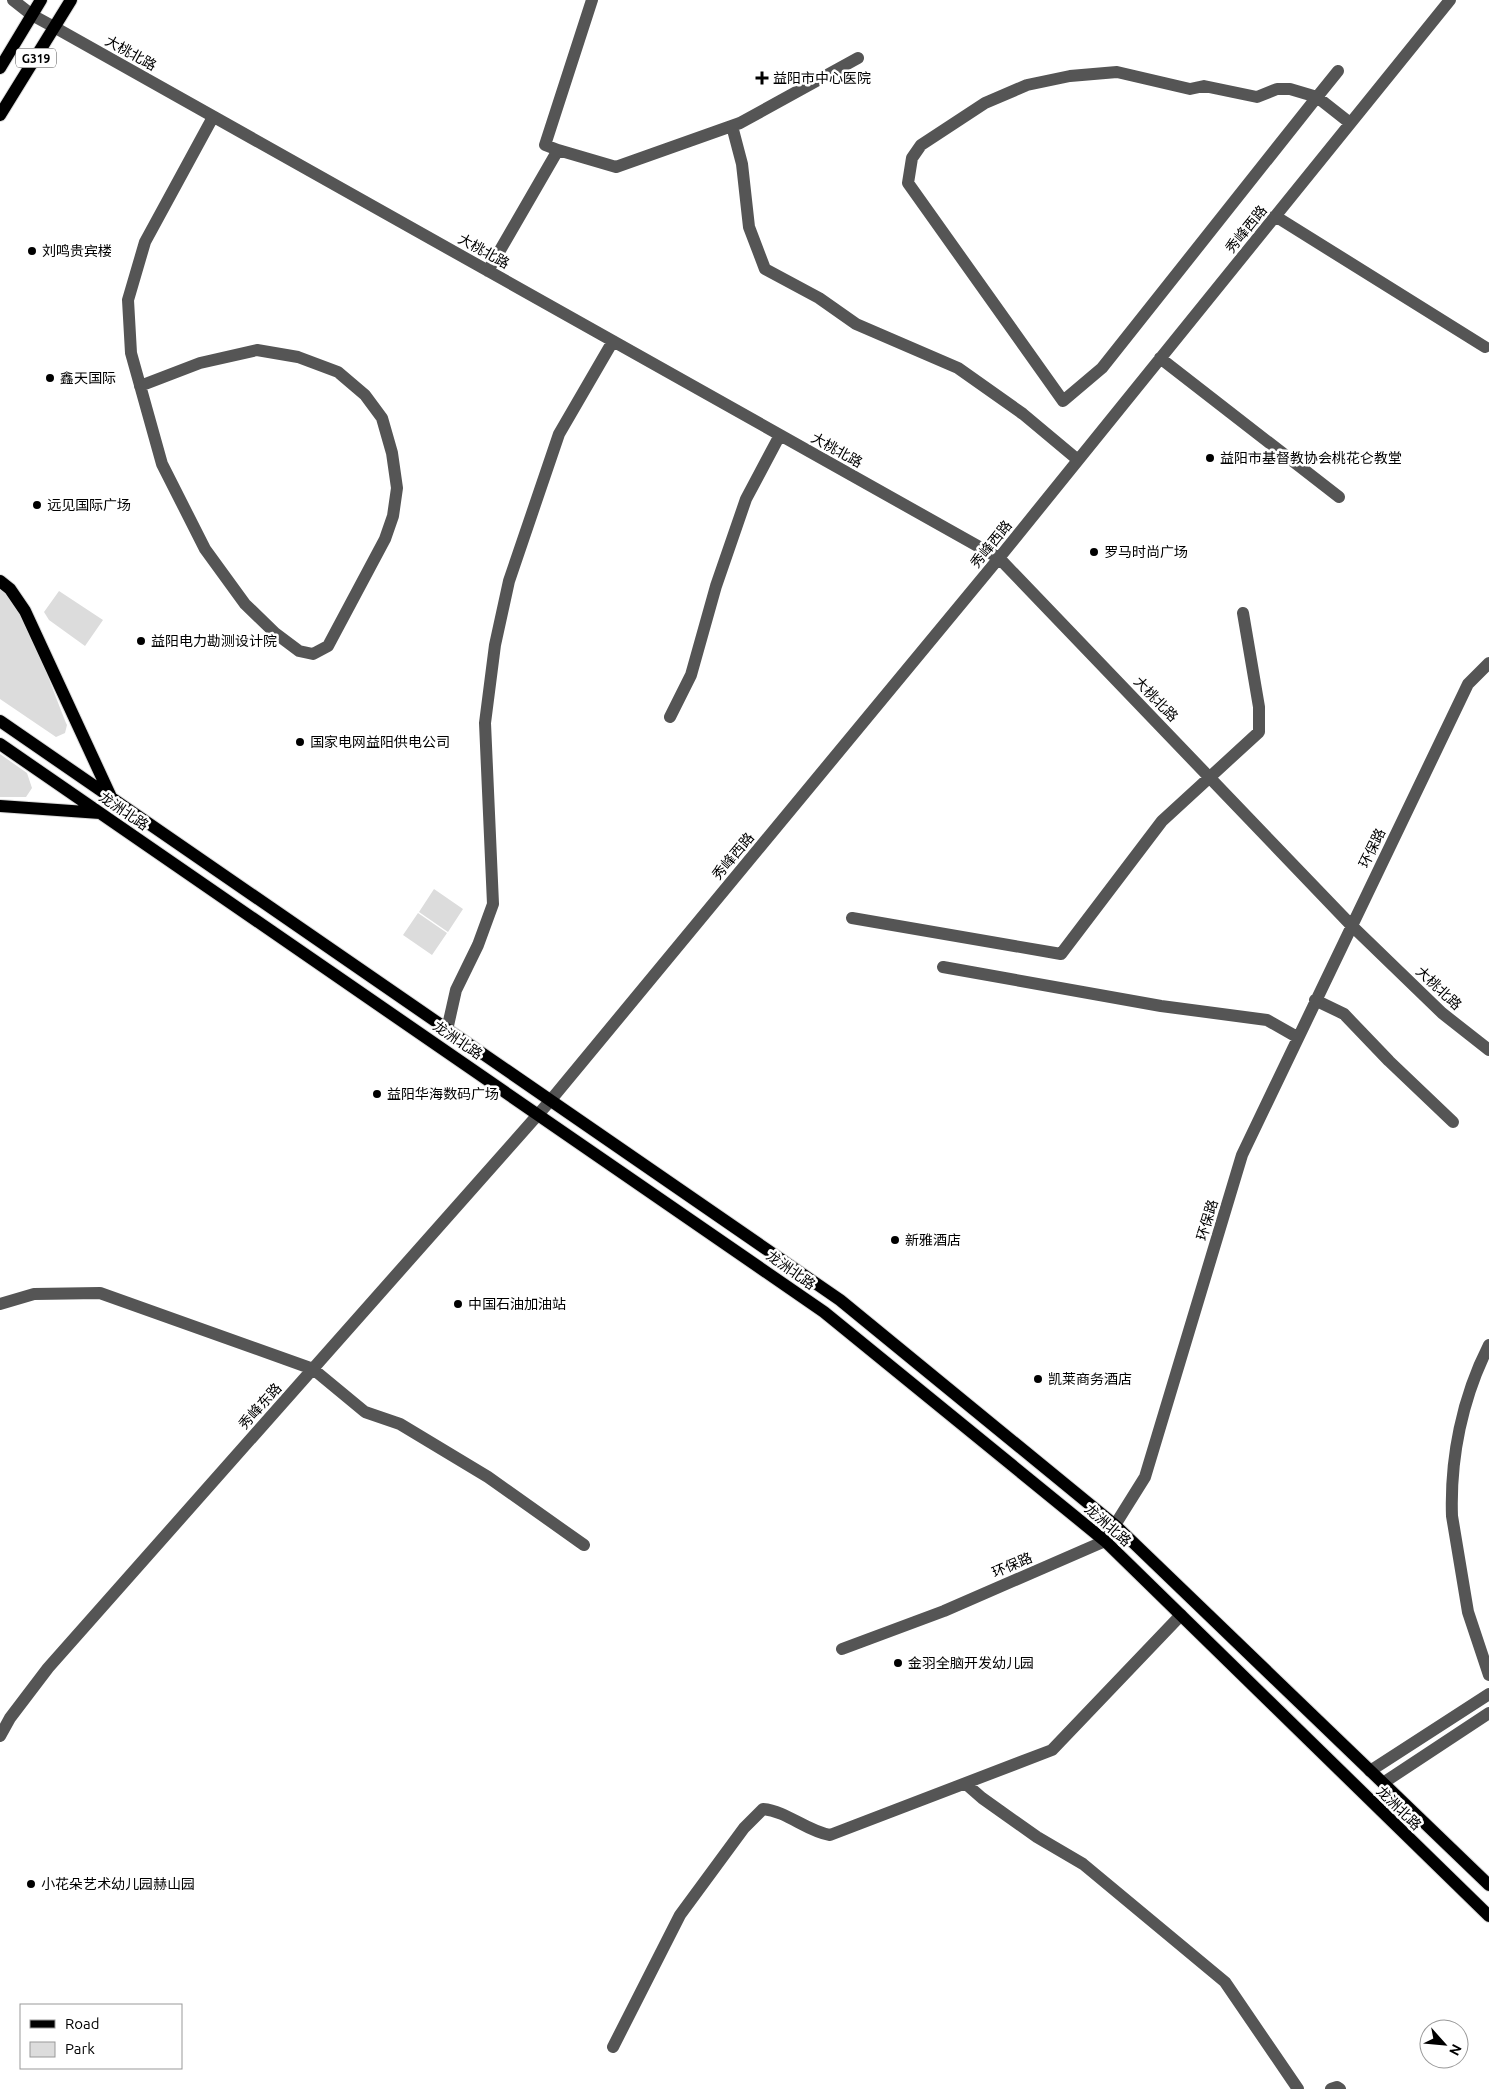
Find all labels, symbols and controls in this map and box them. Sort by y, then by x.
street label: 大桃北路 [103,32,159,74]
road number: G319 [16,48,56,68]
place label: 益阳市中心医院 [773,70,871,86]
marker: 益阳市中心医院 [755,71,769,85]
street label: 秀峰西路 [1222,202,1270,256]
street label: 大桃北路 [456,230,512,272]
place label: 刘鸣贵宾楼 [42,243,112,259]
marker: 刘鸣贵宾楼 [26,245,38,257]
place label: 鑫天国际 [60,370,116,386]
marker: 鑫天国际 [44,372,56,384]
street label: 大桃北路 [809,429,865,471]
place label: 益阳市基督教协会桃花仑教堂 [1220,450,1402,466]
marker: 益阳市基督教协会桃花仑教堂 [1204,452,1216,464]
place label: 远见国际广场 [47,497,131,513]
marker: 远见国际广场 [31,499,43,511]
street label: 秀峰西路 [967,517,1015,571]
place label: 罗马时尚广场 [1104,544,1188,560]
marker: 罗马时尚广场 [1088,546,1100,558]
place label: 益阳电力勘测设计院 [151,633,277,649]
marker: 益阳电力勘测设计院 [135,635,147,647]
street label: 大桃北路 [1131,673,1181,725]
place label: 国家电网益阳供电公司 [310,734,450,750]
marker: 国家电网益阳供电公司 [294,736,306,748]
street label: 龙洲北路 [96,789,152,833]
street label: 环保路 [1356,826,1388,870]
street label: 秀峰西路 [709,829,757,883]
street label: 大桃北路 [1413,963,1465,1013]
street label: 龙洲北路 [430,1018,486,1062]
place label: 益阳华海数码广场 [387,1086,499,1102]
marker: 益阳华海数码广场 [371,1088,383,1100]
street label: 环保路 [1193,1198,1221,1242]
place label: 新雅酒店 [905,1232,961,1248]
marker: 新雅酒店 [889,1234,901,1246]
street label: 龙洲北路 [763,1247,819,1293]
place label: 中国石油加油站 [468,1296,566,1312]
marker: 中国石油加油站 [452,1298,464,1310]
place label: 凯莱商务酒店 [1048,1371,1132,1387]
marker: 凯莱商务酒店 [1032,1373,1044,1385]
street label: 秀峰东路 [235,1380,285,1432]
street label: 龙洲北路 [1082,1501,1134,1549]
street label: 环保路 [990,1549,1034,1581]
place label: 金羽全脑开发幼儿园 [908,1655,1034,1671]
marker: 金羽全脑开发幼儿园 [892,1657,904,1669]
street label: 龙洲北路 [1373,1783,1425,1833]
place label: 小花朵艺术幼儿园赫山园 [41,1876,195,1892]
marker: 小花朵艺术幼儿园赫山园 [25,1878,37,1890]
legend [20,2004,182,2069]
text: Road [65,2015,100,2032]
north arrow [1419,2019,1469,2069]
text: Park [65,2040,95,2057]
text: N [1446,2042,1465,2058]

